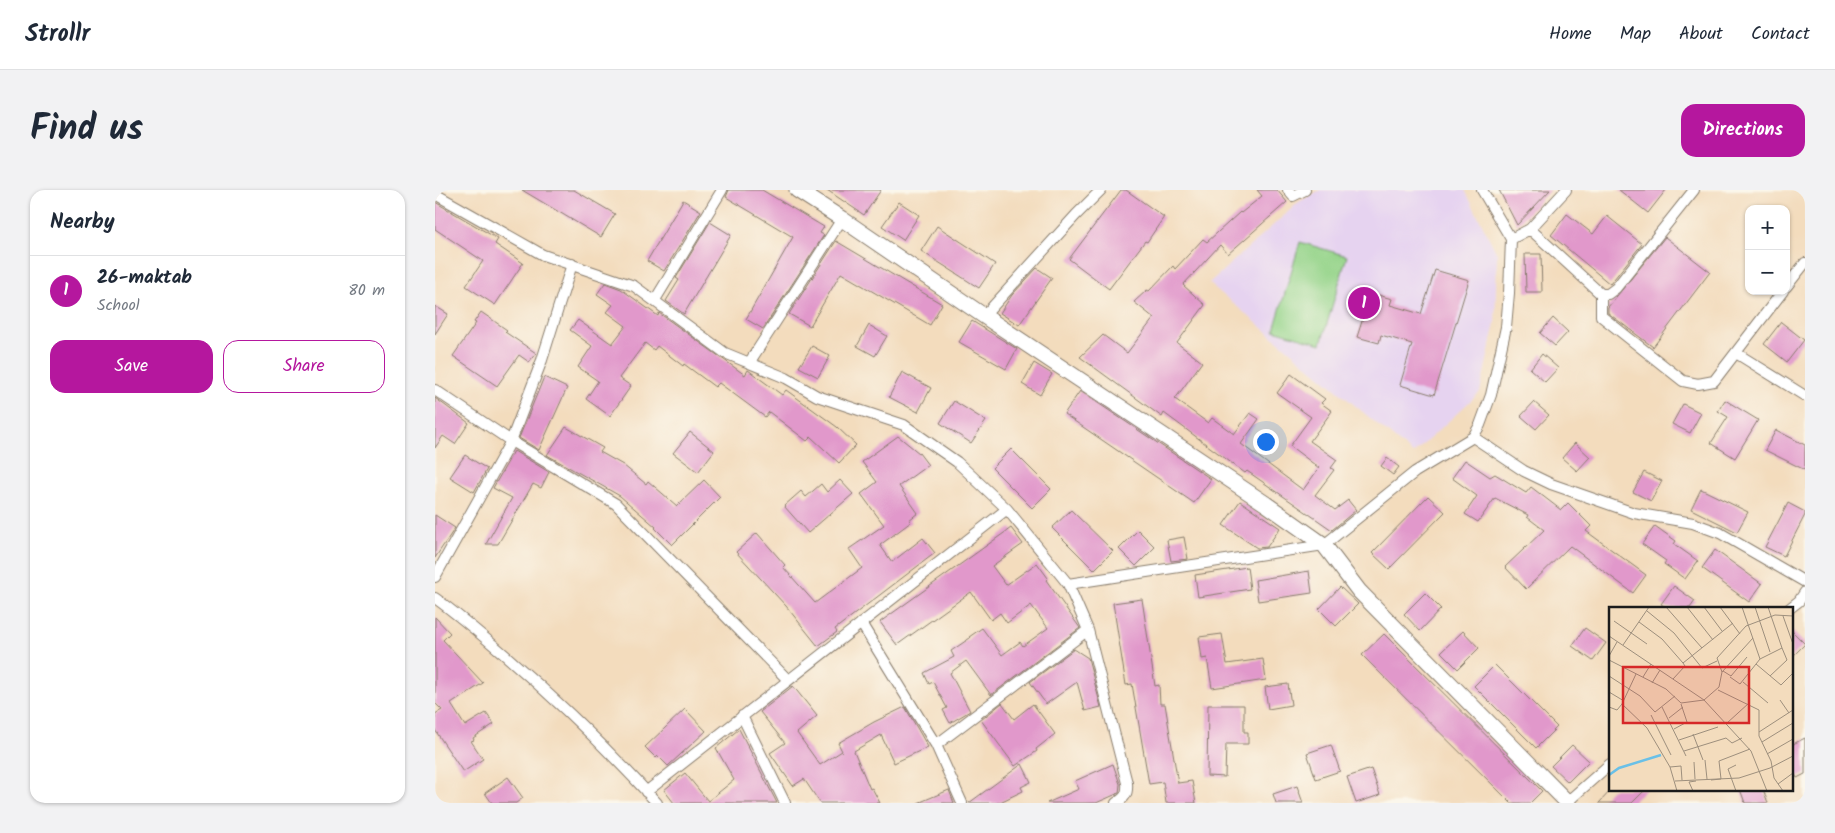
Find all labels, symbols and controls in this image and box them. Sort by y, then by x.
text: Strollr [25,15,90,54]
text: Home [1549,20,1592,49]
text: Map [1620,20,1651,49]
text: About [1679,20,1723,49]
text: Contact [1751,20,1810,49]
text: Find us [30,102,143,158]
button: Directions [1681,104,1805,157]
map controls [1745,205,1790,295]
button: + [1745,205,1790,250]
text: Nearby [50,206,115,239]
button: − [1745,250,1790,295]
text: 26-maktab [97,263,192,293]
text: 1 [64,278,68,303]
text: 80 m [348,278,385,303]
pin: 1 [1348,284,1380,322]
text: School [97,293,140,318]
button: Save [50,340,213,393]
button: Share [223,340,385,393]
your location [1253,429,1279,455]
inset map [1609,607,1793,790]

